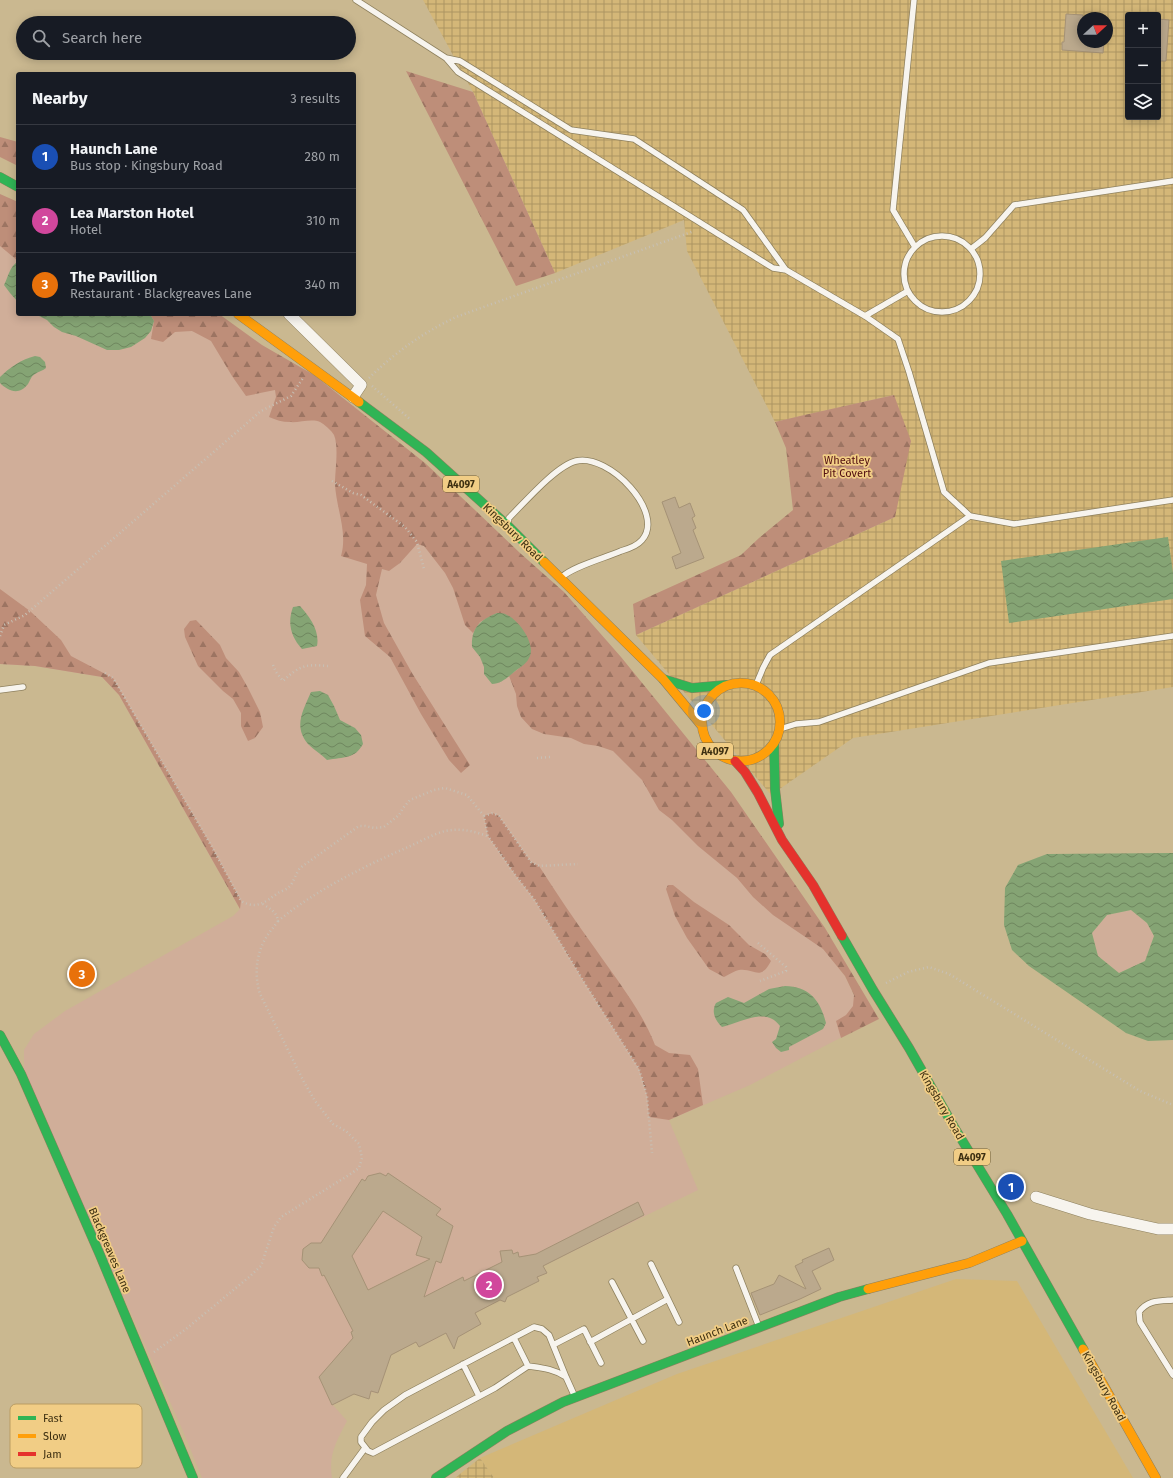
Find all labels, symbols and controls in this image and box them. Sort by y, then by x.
north arrow [1077,12,1113,48]
map controls [1125,12,1161,120]
button: + [1125,12,1161,48]
search box [16,16,356,60]
icon: search [30,27,52,49]
text: Search here [62,29,142,47]
button: − [1125,48,1161,84]
button: layers [1125,84,1161,120]
text: Nearby [32,88,87,109]
text: 3 results [290,91,340,106]
text: Haunch Lane [70,140,158,158]
text: 1 [42,149,48,164]
text: 280 m [305,149,340,164]
text: Bus stop · Kingsbury Road [70,158,223,173]
text: Lea Marston Hotel [70,204,194,222]
text: 2 [42,213,48,228]
text: 310 m [306,213,340,228]
text: Hotel [70,222,102,237]
text: The Pavillion [70,268,157,286]
text: 3 [42,277,48,292]
text: 340 m [305,277,340,292]
text: Restaurant · Blackgreaves Lane [70,286,252,301]
park label: Wheatley Pit Covert [823,454,871,480]
road number: A4097 [443,476,479,492]
street label: Kingsbury Road [480,501,545,564]
your location [694,701,714,721]
road number: A4097 [697,743,733,759]
pin: 3 [69,959,95,989]
street label: Kingsbury Road [917,1068,967,1142]
road number: A4097 [954,1149,990,1165]
pin: 1 [998,1172,1024,1202]
street label: Blackgreaves Lane [86,1206,133,1295]
pin: 2 [476,1270,502,1300]
street label: Haunch Lane [685,1314,750,1349]
street label: Kingsbury Road [1079,1349,1128,1423]
legend [10,1404,142,1468]
text: Fast [43,1412,63,1425]
text: Slow [43,1430,67,1443]
text: Jam [43,1448,62,1461]

